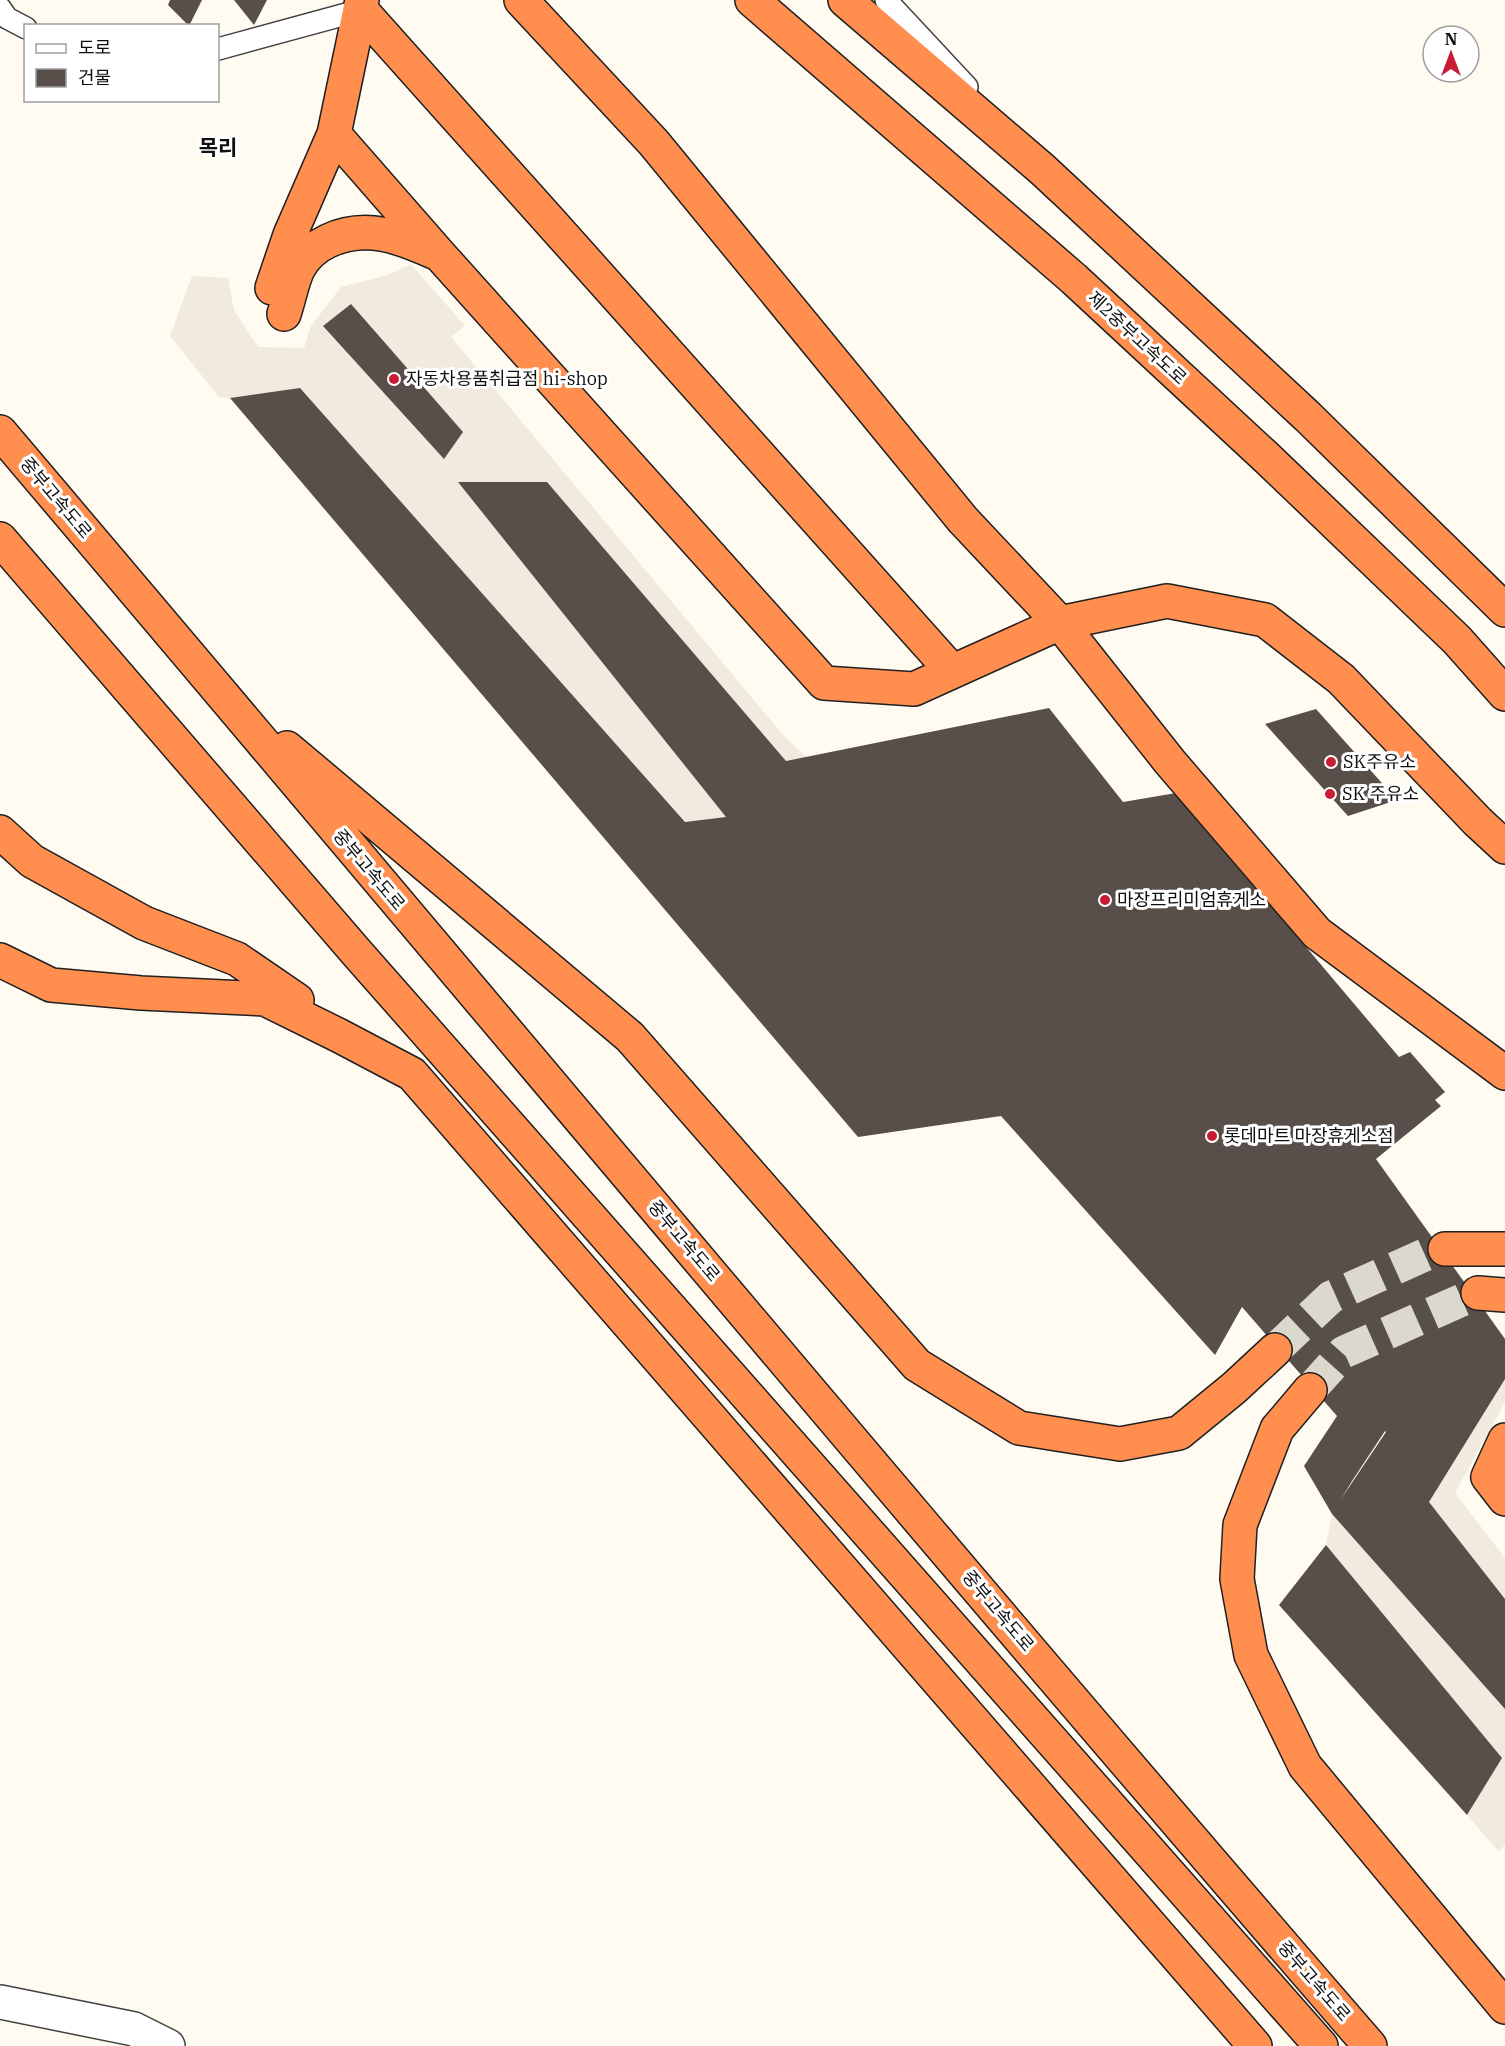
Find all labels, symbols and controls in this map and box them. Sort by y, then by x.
legend [24,24,219,102]
north arrow [1421,24,1481,84]
text: N [1445,29,1457,49]
text: 도로 [78,36,111,59]
text: 건물 [78,66,111,89]
district label: 목리 [199,133,237,161]
street label: 제2중부고속도로 [1083,286,1192,389]
place label: 자동차용품취급점 hi-shop [406,367,608,390]
marker: 자동차용품취급점 hi-shop [387,372,401,386]
street label: 중부고속도로 [16,452,97,543]
place label: SK주유소 [1343,750,1416,773]
marker: SK주유소 [1324,755,1338,769]
place label: SK 주유소 [1342,782,1419,805]
marker: SK 주유소 [1323,787,1337,801]
street label: 중부고속도로 [329,824,410,915]
place label: 마장프리미엄휴게소 [1117,888,1266,911]
marker: 마장프리미엄휴게소 [1098,893,1112,907]
place label: 롯데마트 마장휴게소점 [1224,1124,1394,1147]
marker: 롯데마트 마장휴게소점 [1205,1129,1219,1143]
street label: 중부고속도로 [644,1195,725,1286]
street label: 중부고속도로 [958,1565,1039,1656]
street label: 중부고속도로 [1273,1936,1356,2026]

